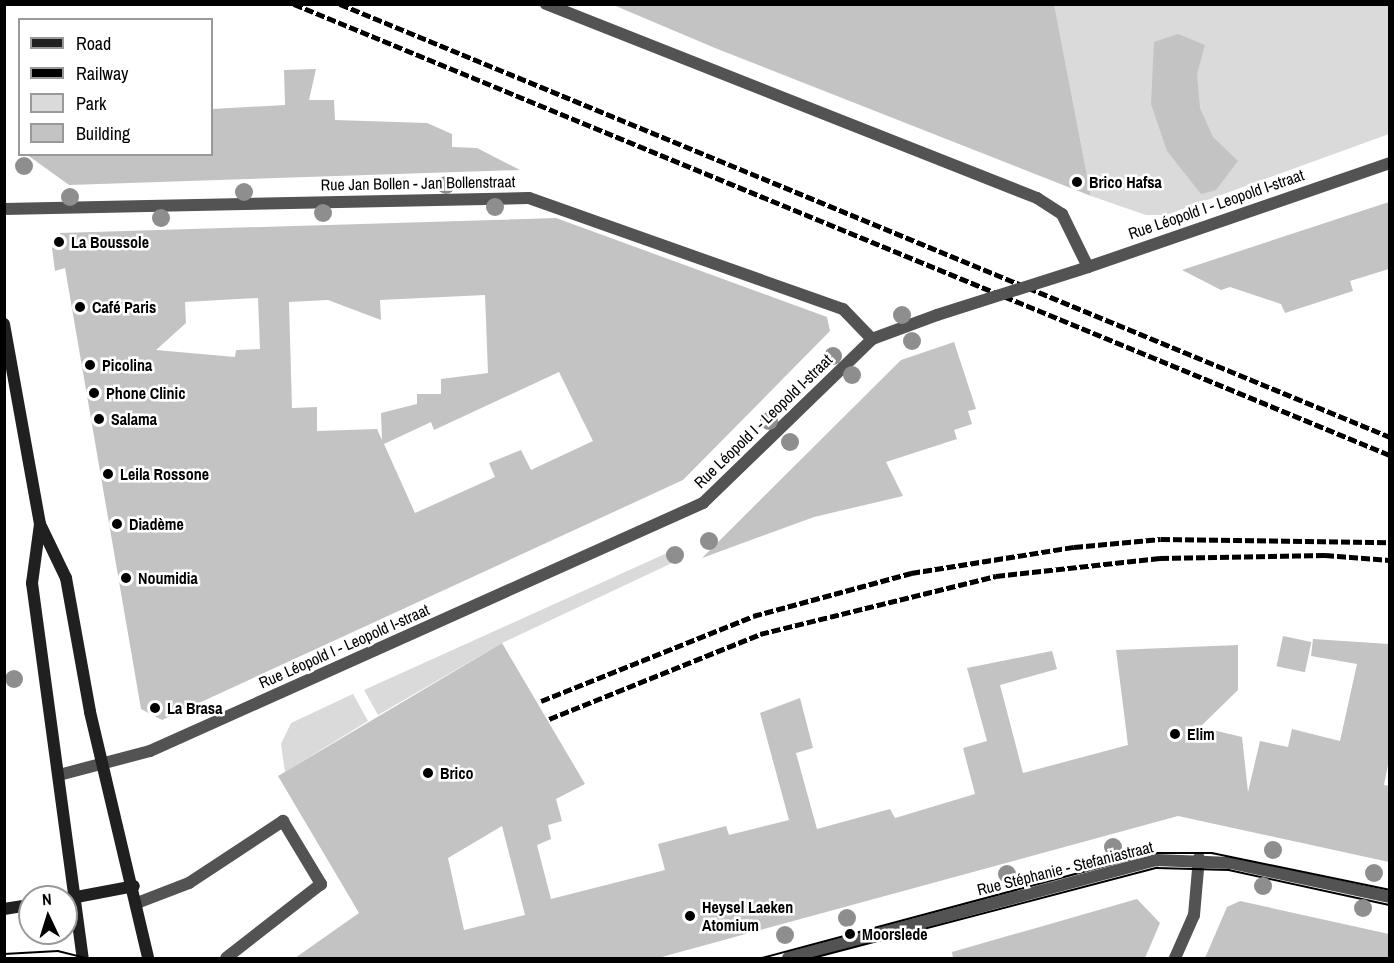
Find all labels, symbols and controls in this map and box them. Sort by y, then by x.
legend [18,18,213,156]
text: Road [76,31,111,56]
text: Railway [76,61,129,86]
text: Park [76,91,106,116]
text: Building [76,121,130,146]
street label: Rue Léopold I - Leopold I-straat [1126,165,1306,243]
street label: Rue Jan Bollen - Jan Bollenstraat [320,172,516,194]
place label: Brico Hafsa [1089,172,1162,192]
marker: Brico Hafsa [1070,175,1084,189]
place label: La Boussole [71,232,149,252]
marker: La Boussole [52,235,66,249]
place label: Café Paris [92,297,156,317]
marker: Café Paris [73,300,87,314]
street label: Rue Léopold I - Leopold I-straat [690,350,836,492]
place label: Picolina [102,355,152,375]
marker: Picolina [83,358,97,372]
place label: Phone Clinic [106,383,185,403]
marker: Phone Clinic [87,386,101,400]
place label: Salama [111,409,157,429]
marker: Salama [92,412,106,426]
place label: Leila Rossone [120,464,209,484]
marker: Leila Rossone [101,467,115,481]
place label: Diadème [129,514,184,534]
marker: Diadème [110,517,124,531]
place label: Noumidia [138,568,198,588]
marker: Noumidia [119,571,133,585]
street label: Rue Léopold I - Leopold I-straat [256,600,432,692]
place label: La Brasa [167,698,222,718]
marker: La Brasa [148,701,162,715]
place label: Elim [1187,724,1215,744]
marker: Elim [1168,727,1182,741]
place label: Brico [440,763,474,783]
marker: Brico [421,766,435,780]
street label: Rue Stéphanie - Stefaniastraat [975,837,1155,899]
north arrow [18,885,78,945]
text: N [41,888,52,910]
place label: Heysel Laeken Atomium [702,897,793,935]
marker: Heysel Laeken Atomium [683,909,697,923]
place label: Moorslede [862,924,928,944]
marker: Moorslede [843,927,857,941]

